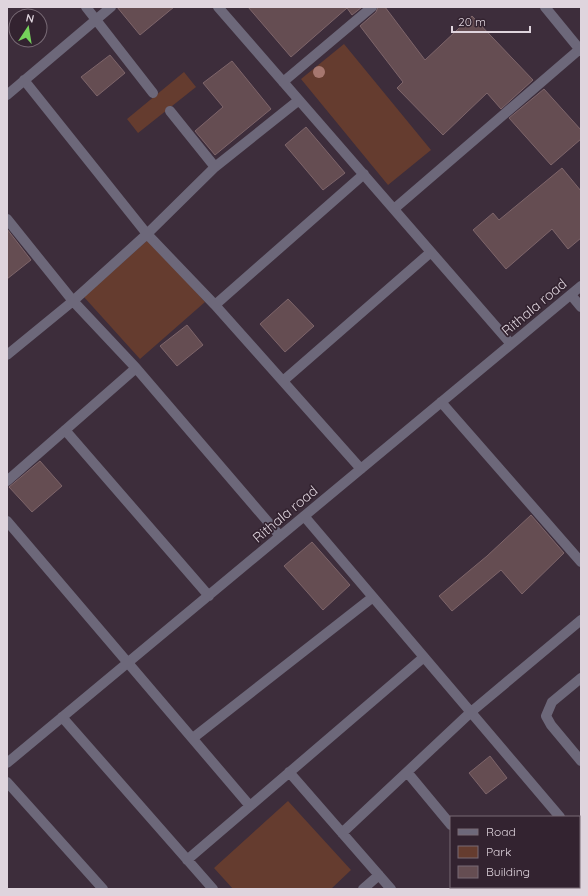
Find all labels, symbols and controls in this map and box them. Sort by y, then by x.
north arrow [8,8,48,48]
scale bar [452,8,530,34]
text: N [25,11,35,26]
text: 20 m [458,14,486,29]
street label: Rithala road [498,275,570,339]
street label: Rithala road [249,482,321,546]
legend [450,816,580,888]
text: Road [486,824,516,839]
text: Park [486,844,511,859]
text: Building [486,864,530,879]

